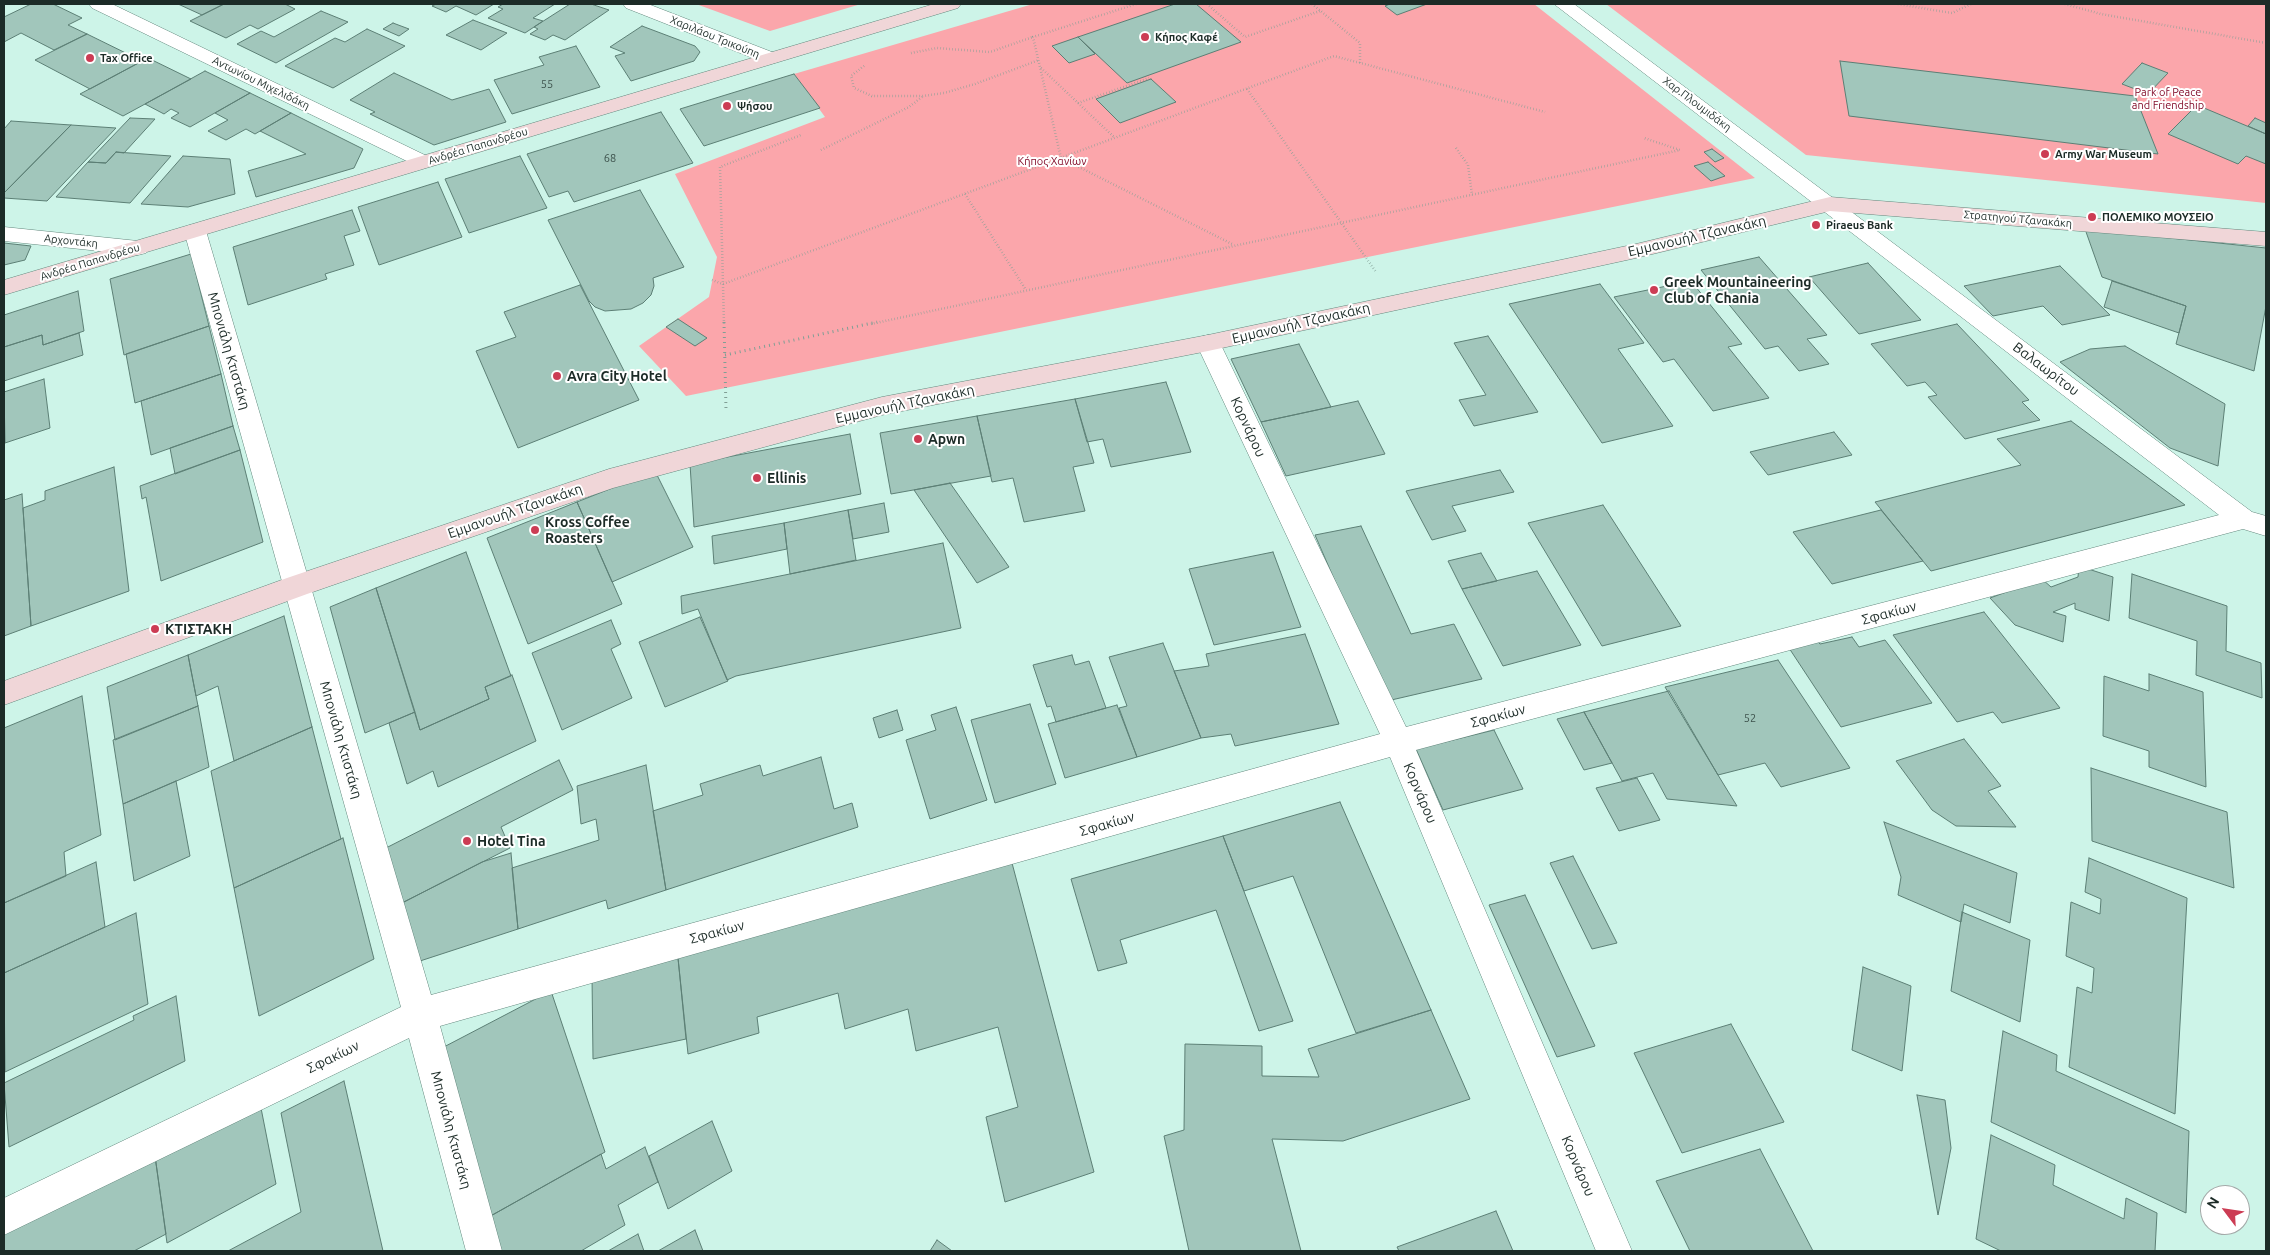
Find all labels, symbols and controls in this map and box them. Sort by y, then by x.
street label: Χαριλάου Τρικούπη [668,13,762,61]
place label: Κήπος Καφέ [1155,30,1218,44]
marker: Κήπος Καφέ [1139,31,1151,43]
place label: Tax Office [100,51,153,65]
marker: Tax Office [84,52,96,64]
street label: Αντωνίου Μιχελιδάκη [210,54,312,112]
street label: Χαρ.Πλουμιδάκη [1660,74,1734,134]
house number: 55 [541,77,553,91]
park label: Park of Peace and Friendship [2132,85,2204,111]
place label: Ψήσου [737,99,772,113]
marker: Ψήσου [721,100,733,112]
street label: Ανδρέα Παπανδρέου [427,125,529,167]
place label: Army War Museum [2055,147,2152,161]
marker: Army War Museum [2039,148,2051,160]
house number: 68 [604,151,616,165]
park label: Κήπος Χανίων [1017,154,1087,168]
street label: Στρατηγού Τζανακάκη [1963,208,2073,230]
place label: ΠΟΛΕΜΙΚΟ ΜΟΥΣΕΙΟ [2102,210,2214,224]
marker: ΠΟΛΕΜΙΚΟ ΜΟΥΣΕΙΟ [2086,211,2098,223]
street label: Εμμανουήλ Τζανακάκη [1626,212,1768,260]
place label: Piraeus Bank [1826,218,1893,232]
marker: Piraeus Bank [1810,219,1822,231]
street label: Αρχοντάκη [43,232,99,250]
street label: Ανδρέα Παπανδρέου [39,241,141,283]
place label: Greek Mountaineering Club of Chania [1664,274,1812,306]
marker: Greek Mountaineering Club of Chania [1648,284,1660,296]
street label: Μπονιάλη Κτιστάκη [204,290,254,412]
street label: Εμμανουήλ Τζανακάκη [1230,299,1372,347]
street label: Βαλαωρίτου [2010,339,2082,399]
place label: Avra City Hotel [567,368,667,384]
marker: Avra City Hotel [551,370,563,382]
street label: Εμμανουήλ Τζανακάκη [834,381,976,427]
street label: Κορνάρου [1227,394,1269,460]
place label: Apwn [928,431,965,447]
marker: Apwn [912,433,924,445]
place label: Ellinis [767,470,806,486]
marker: Ellinis [751,472,763,484]
street label: Εμμανουήλ Τζανακάκη [445,480,585,542]
place label: Kross Coffee Roasters [545,514,630,546]
marker: Kross Coffee Roasters [529,524,541,536]
street label: Σφακίων [1860,598,1918,628]
place label: ΚΤΙΣΤΑΚΗ [165,621,232,637]
marker: ΚΤΙΣΤΑΚΗ [149,623,161,635]
street label: Μπονιάλη Κτιστάκη [316,679,366,801]
street label: Σφακίων [1469,701,1527,731]
house number: 52 [1744,711,1756,725]
street label: Κορνάρου [1400,760,1440,826]
street label: Σφακίων [1078,808,1136,840]
place label: Hotel Tina [477,833,545,849]
marker: Hotel Tina [461,835,473,847]
street label: Σφακίων [688,917,746,947]
street label: Σφακίων [304,1037,362,1077]
street label: Μπονιάλη Κτιστάκη [427,1069,475,1191]
street label: Κορνάρου [1558,1133,1598,1199]
north arrow [2200,1185,2250,1235]
text: N [2203,1194,2223,1211]

